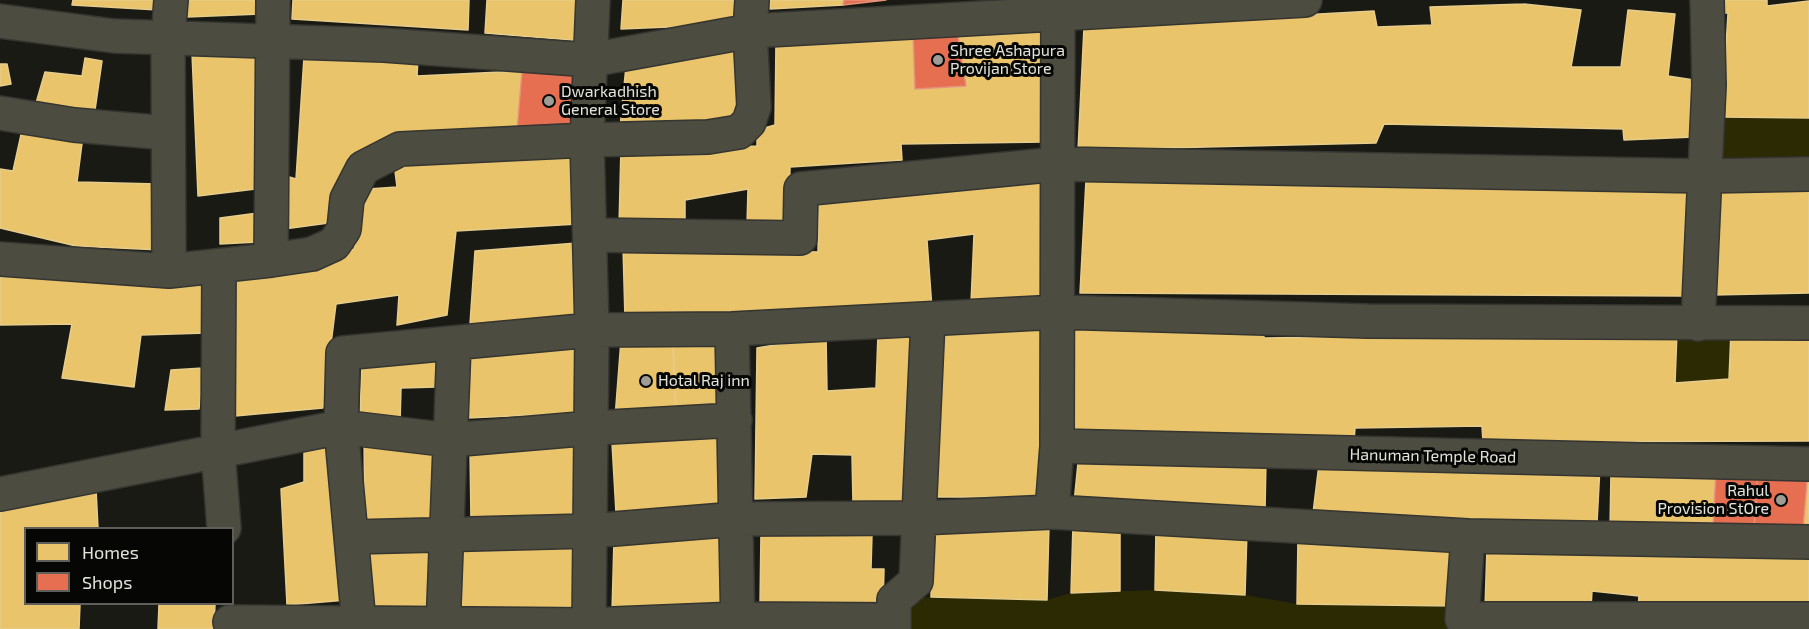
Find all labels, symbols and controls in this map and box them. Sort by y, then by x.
place label: Shree Ashapura Provijan Store [950,41,1065,79]
marker: Shree Ashapura Provijan Store [931,53,945,67]
place label: Dwarkadhish General Store [561,82,660,120]
marker: Dwarkadhish General Store [542,94,556,108]
place label: Hotal Raj inn [658,371,750,391]
marker: Hotal Raj inn [639,374,653,388]
street label: Hanuman Temple Road [1349,445,1517,467]
place label: Rahul Provision StOre [1657,481,1769,519]
marker: Rahul Provision StOre [1774,493,1788,507]
legend [24,527,234,605]
text: Homes [82,541,139,563]
text: Shops [82,571,132,593]

